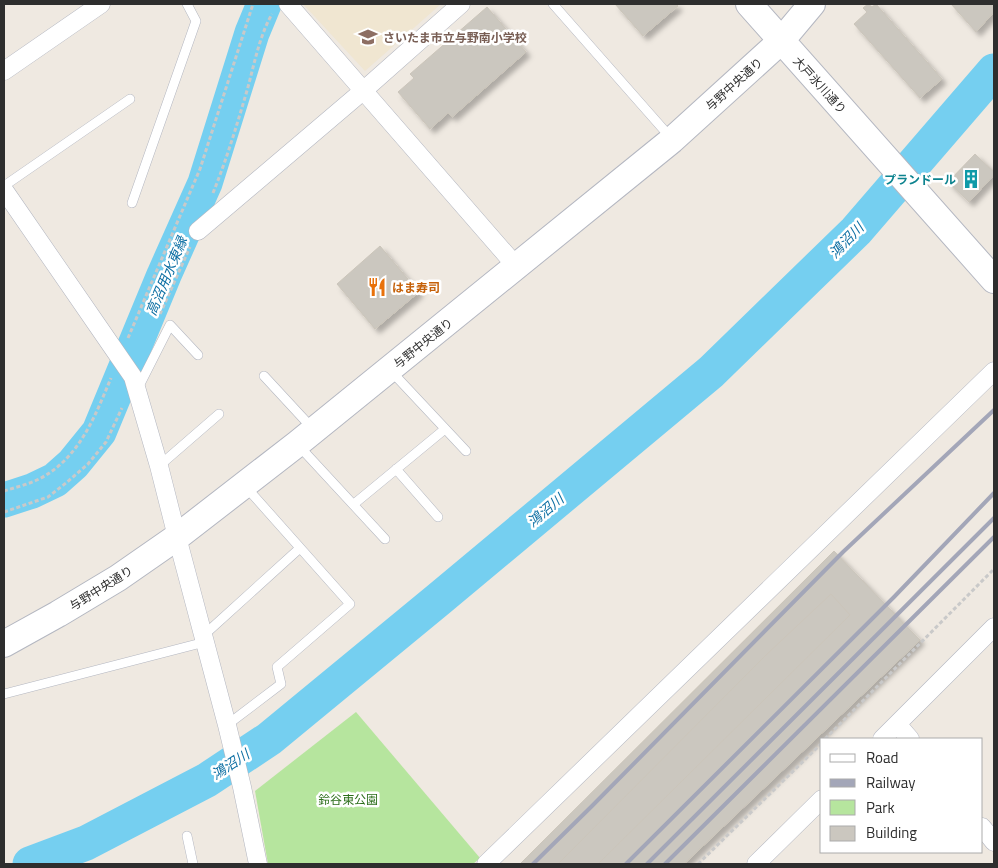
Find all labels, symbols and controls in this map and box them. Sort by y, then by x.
school or university icon: さいたま市立与野南小学校 [357,26,379,48]
place label: さいたま市立与野南小学校 [383,28,527,47]
street label: 大戸氷川通り [789,52,851,118]
street label: 与野中央通り [701,53,767,115]
building icon: プランドール [960,168,982,190]
place label: プランドール [884,170,956,189]
water label: 鴻沼川 [824,216,870,262]
water label: 高沼用水東縁 [140,231,193,319]
restaurant icon: はま寿司 [366,276,388,298]
place label: はま寿司 [392,278,440,297]
street label: 与野中央通り [389,313,457,373]
water label: 鴻沼川 [522,487,569,532]
street label: 与野中央通り [65,561,137,615]
legend [820,738,983,853]
water label: 鴻沼川 [207,743,255,784]
text: Road [866,746,898,769]
text: Railway [866,771,916,794]
park label: 鈴谷東公園 [318,790,378,809]
text: Park [866,796,895,819]
text: Building [866,821,917,844]

